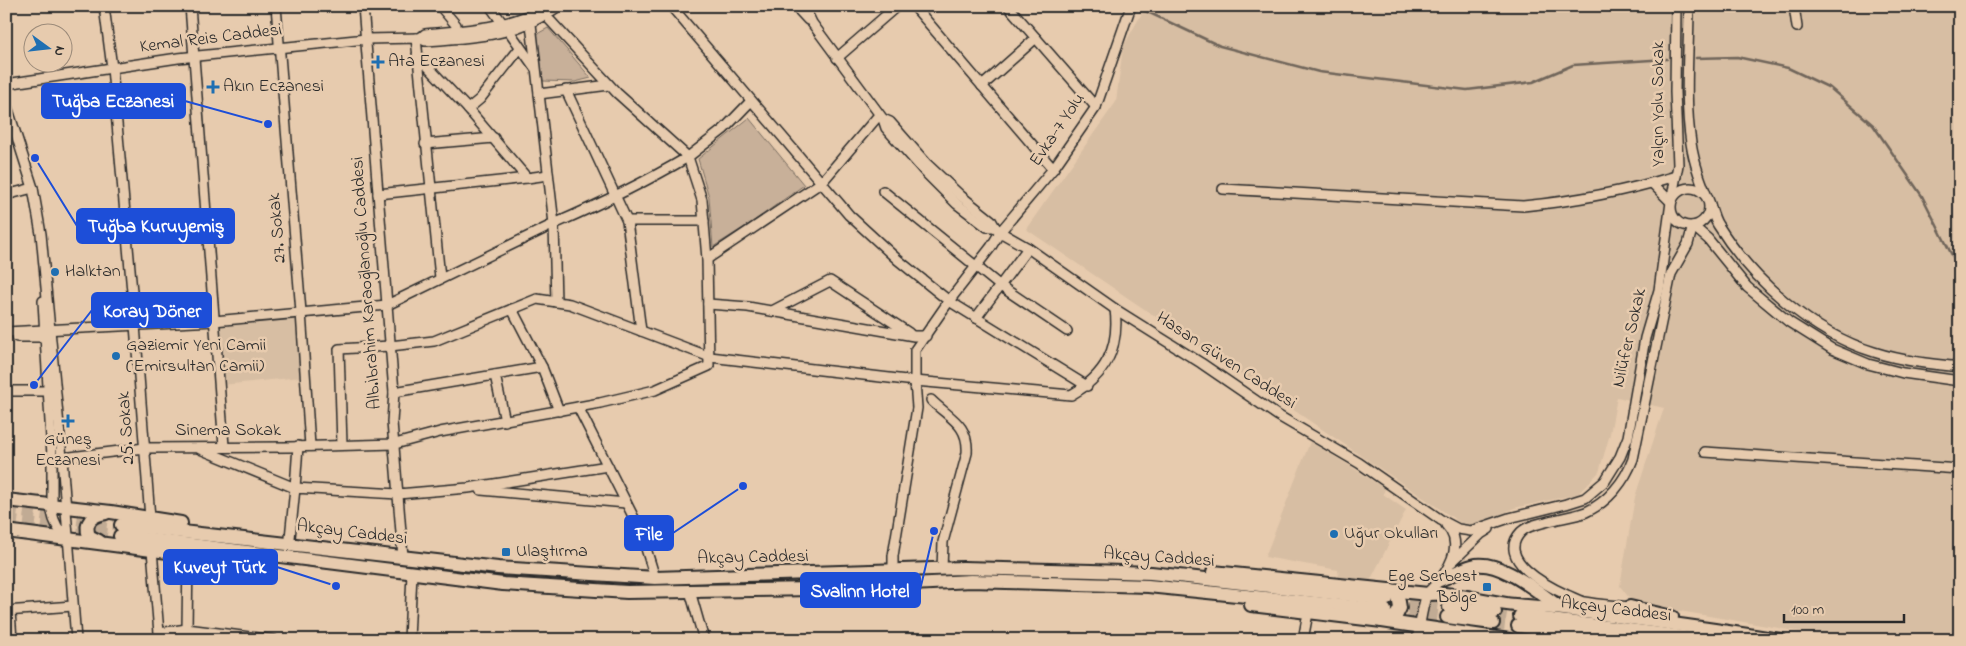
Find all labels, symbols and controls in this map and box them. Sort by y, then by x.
street label: Kemal Reis Caddesi [138,17,284,61]
north arrow [22,22,72,72]
street label: Yalçın Yolu Sokak [1646,41,1672,167]
text: N [48,44,70,58]
place label: Ata Eczanesi [388,49,485,75]
marker: Ata Eczanesi [372,56,384,68]
place label: Akın Eczanesi [223,74,324,100]
marker: Akın Eczanesi [207,81,219,93]
callout: Tuğba Eczanesi [42,84,185,118]
street label: Evka-7 Yolu [1024,88,1092,172]
text: Tuğba Eczanesi [52,89,174,118]
street label: Alb.İbrahim Karaoğlanoğlu Caddesi [345,156,390,410]
street label: 27. Sokak [262,192,294,264]
callout: Tuğba Kuruyemiş [77,209,234,243]
text: Tuğba Kuruyemiş [87,214,225,243]
place label: Halktan [65,259,121,285]
marker: Halktan [49,266,61,278]
street label: Nilüfer Sokak [1606,286,1654,390]
callout: Koray Döner [92,293,211,327]
text: Koray Döner [103,299,202,328]
street label: Hasan Güven Caddesi [1150,306,1302,416]
place label: Gaziemir Yeni Camii (Emirsultan Camii) [126,333,266,380]
marker: Gaziemir Yeni Camii (Emirsultan Camii) [110,350,122,362]
street label: 25. Sokak [111,390,143,465]
marker: Güneş Eczanesi [62,415,74,427]
street label: Sinema Sokak [175,418,281,444]
place label: Güneş Eczanesi [35,427,101,474]
street label: Akçay Caddesi [295,513,409,553]
callout: File [625,516,673,550]
place label: Uğur Okulları [1344,521,1438,548]
text: File [634,522,663,549]
marker: Uğur Okulları [1328,528,1340,540]
place label: Ulaştırma [516,539,588,565]
street label: Akçay Caddesi [1102,541,1216,575]
street label: Akçay Caddesi [697,544,809,572]
marker: Ulaştırma [500,546,512,558]
callout: Kuveyt Türk [164,550,277,584]
text: Kuveyt Türk [174,555,267,584]
place label: Ege Serbest Bölge [1387,564,1478,612]
callout: Svalinn Hotel [801,573,920,607]
text: Svalinn Hotel [811,579,909,606]
marker: Ege Serbest Bölge [1481,581,1493,593]
street label: Akçay Caddesi [1559,590,1673,630]
scale bar [1784,591,1904,623]
text: 100 m [1791,599,1824,621]

